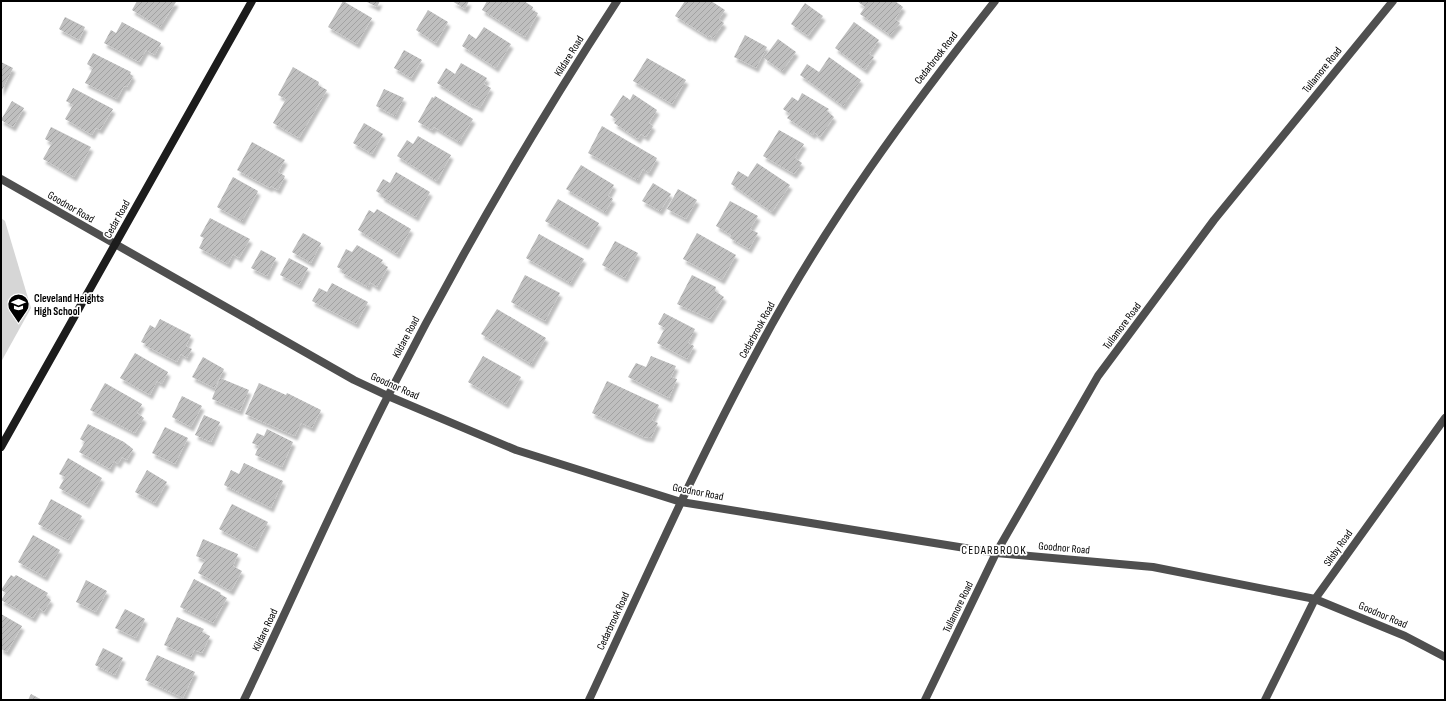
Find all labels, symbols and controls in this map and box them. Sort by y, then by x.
street label: Cedarbrook Road [912,29,961,87]
street label: Kildare Road [551,33,587,79]
street label: Tullamore Road [1299,44,1345,96]
street label: Goodnor Road [45,188,97,226]
street label: Cedar Road [101,197,133,240]
school or university icon: Cleveland Heights High School [6,291,32,324]
place label: Cleveland Heights High School [34,292,104,318]
street label: Cedarbrook Road [736,299,778,361]
street label: Tullamore Road [1100,300,1144,352]
street label: Kildare Road [390,314,423,360]
street label: Goodnor Road [369,370,422,403]
street label: Goodnor Road [671,481,725,503]
street label: Silsby Road [1321,527,1355,569]
street label: Goodnor Road [1038,539,1091,557]
district label: CEDARBROOK [961,543,1027,558]
street label: Tullamore Road [940,579,976,635]
street label: Cedarbrook Road [594,590,632,652]
street label: Goodnor Road [1357,599,1410,631]
street label: Kildare Road [250,606,281,653]

